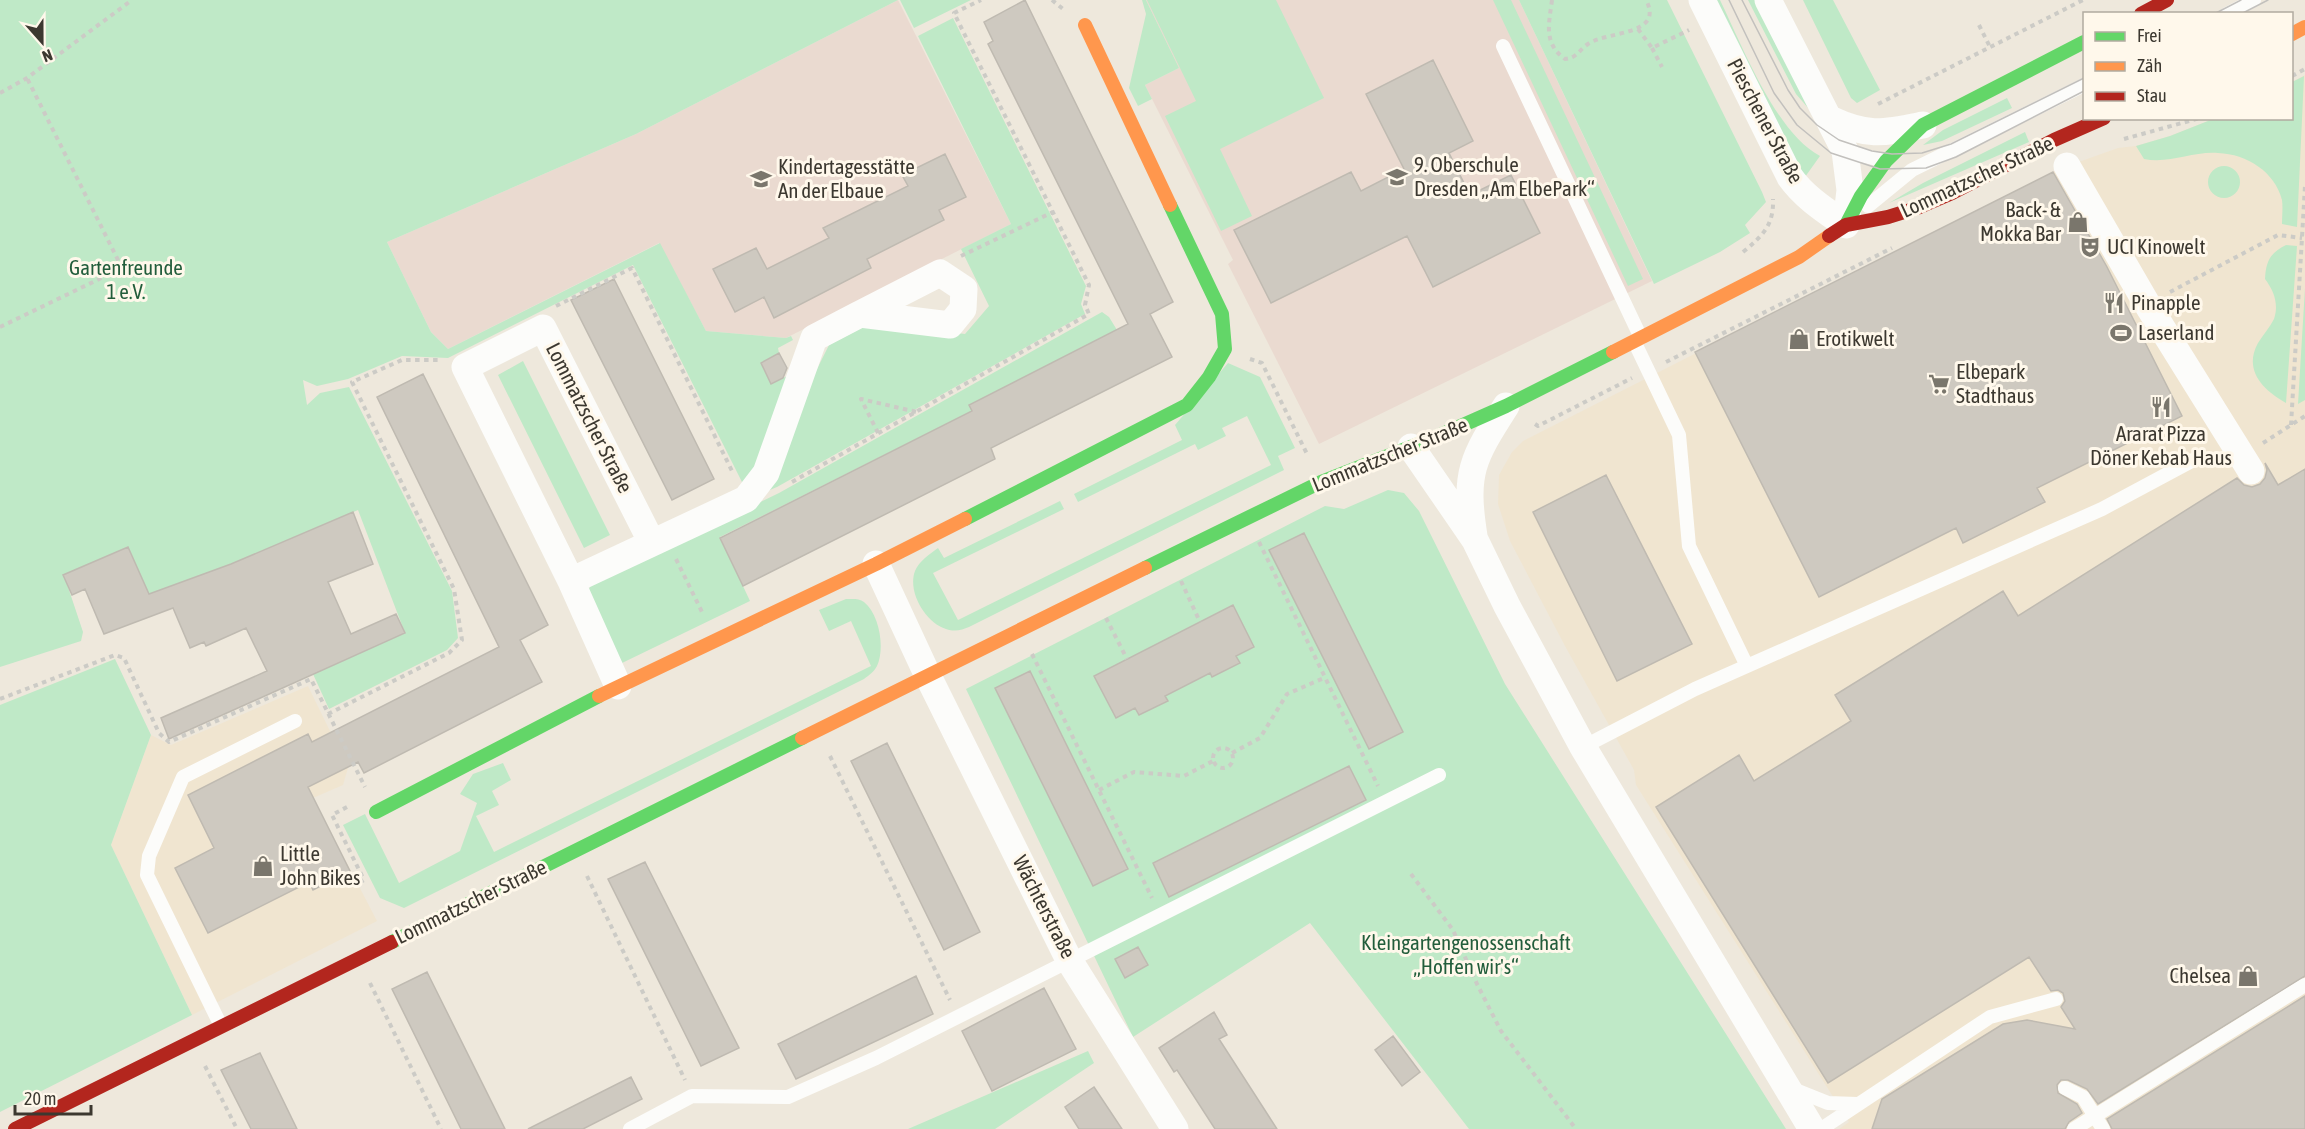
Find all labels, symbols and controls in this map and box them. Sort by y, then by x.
north arrow [12,12,72,72]
legend [2083,12,2293,120]
text: Frei [2137,25,2162,46]
text: N [40,46,55,66]
street label: Pieschener Straße [1723,54,1809,187]
text: Zäh [2137,55,2162,76]
text: Stau [2137,85,2167,106]
street label: Lommatzscher Straße [1897,130,2057,222]
place label: 9. Oberschule Dresden „Am ElbePark“ [1414,152,1595,200]
place label: Kindertagesstätte An der Elbaue [778,154,915,202]
school or university icon: 9. Oberschule Dresden „Am ElbePark“ [1385,165,1409,189]
school or university icon: Kindertagesstätte An der Elbaue [749,167,773,191]
place label: Back- & Mokka Bar [1980,197,2062,245]
shop icon: Back- & Mokka Bar [2066,210,2090,234]
place label: UCI Kinowelt [2107,234,2206,258]
theatre icon: UCI Kinowelt [2078,235,2102,259]
park label: Gartenfreunde 1 e.V. [69,255,183,303]
place label: Pinapple [2131,290,2200,314]
restaurant icon: Pinapple [2102,291,2126,315]
place label: Laserland [2138,320,2215,344]
sports icon: Laserland [2109,321,2133,345]
place label: Erotikwelt [1816,326,1895,350]
shop icon: Erotikwelt [1787,327,1811,351]
street label: Lommatzscher Straße [542,338,638,497]
place label: Elbepark Stadthaus [1956,359,2034,407]
supermarket icon: Elbepark Stadthaus [1927,372,1951,396]
restaurant icon: Ararat Pizza Döner Kebab Haus [2149,395,2173,419]
street label: Lommatzscher Straße [1308,412,1471,496]
place label: Ararat Pizza Döner Kebab Haus [2090,421,2232,469]
place label: Little John Bikes [280,841,360,889]
street label: Wächterstraße [1009,851,1081,962]
shop icon: Little John Bikes [251,854,275,878]
street label: Lommatzscher Straße [391,854,550,948]
park label: Kleingartengenossenschaft „Hoffen wir's“ [1361,930,1571,978]
place label: Chelsea [2170,963,2231,987]
shop icon: Chelsea [2236,964,2260,988]
scale bar [15,1078,92,1116]
text: 20 m [24,1088,56,1109]

